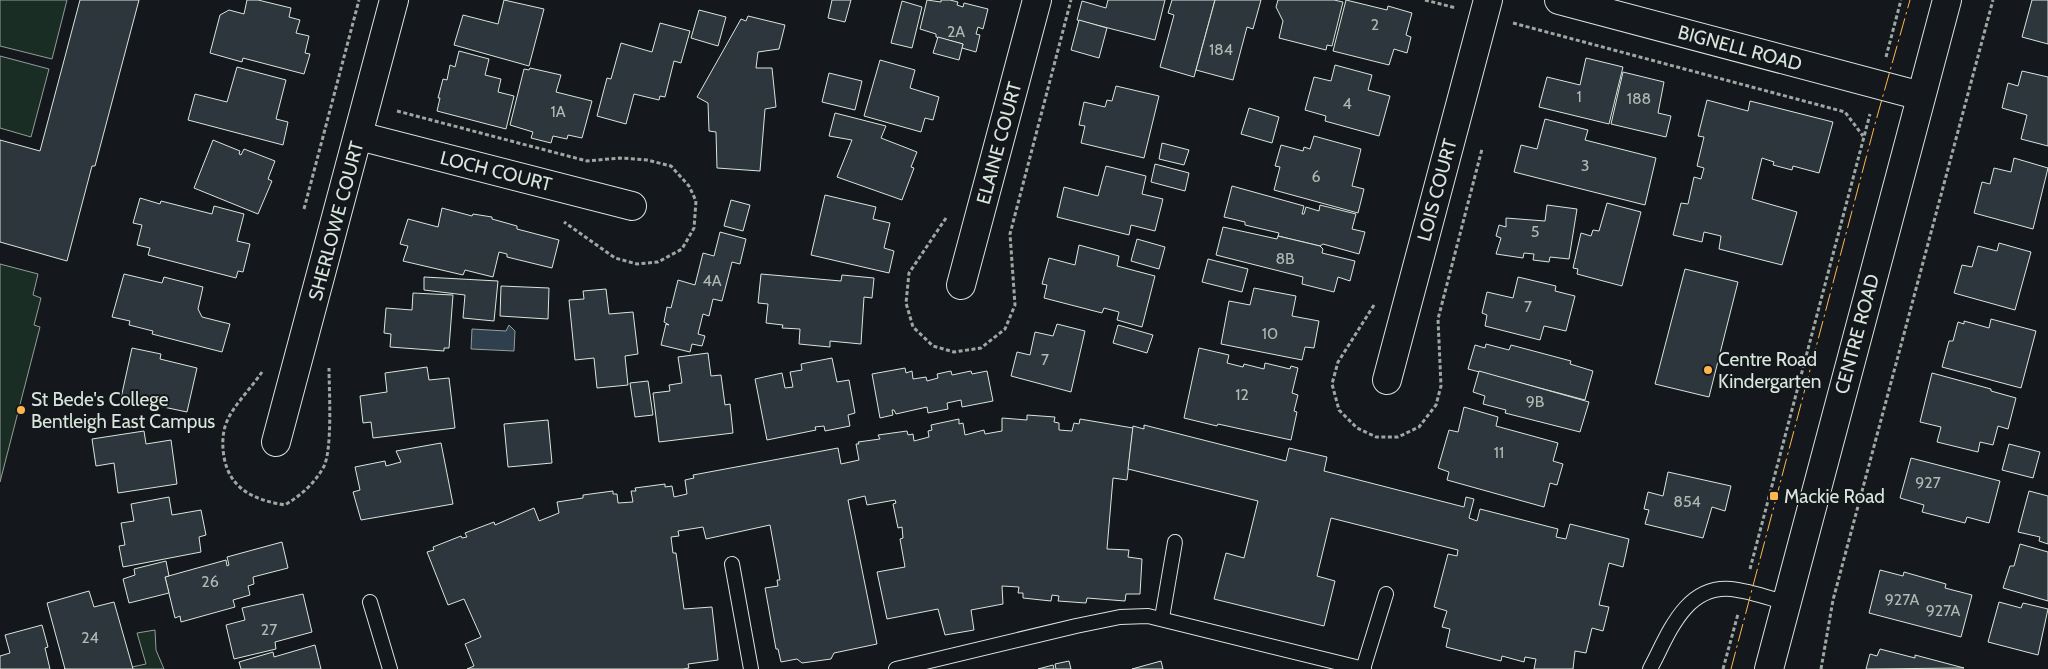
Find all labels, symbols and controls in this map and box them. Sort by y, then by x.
house number: 2 [1371,15,1379,34]
street label: BIGNELL ROAD [1675,20,1805,76]
house number: 2A [947,22,965,41]
house number: 184 [1209,40,1233,59]
street label: ELAINE COURT [972,79,1026,207]
house number: 1 [1576,87,1582,106]
house number: 188 [1627,89,1651,108]
house number: 4 [1342,94,1352,113]
house number: 1A [550,102,566,121]
street label: LOIS COURT [1412,136,1462,244]
street label: SHERLOWE COURT [304,139,368,303]
street label: LOCH COURT [438,146,554,196]
house number: 3 [1581,156,1589,175]
house number: 6 [1311,167,1321,186]
house number: 5 [1531,222,1539,241]
house number: 8B [1275,249,1295,268]
house number: 4A [702,271,722,290]
street label: CENTRE ROAD [1830,271,1884,397]
house number: 7 [1524,297,1532,316]
house number: 10 [1262,324,1278,343]
place label: Centre Road Kindergarten [1718,348,1821,393]
house number: 7 [1041,350,1049,369]
marker: Centre Road Kindergarten [1702,364,1714,376]
house number: 12 [1235,385,1249,404]
place label: St Bede's College Bentleigh East Campus [31,388,215,433]
house number: 9B [1526,392,1545,411]
marker: St Bede's College Bentleigh East Campus [15,404,27,416]
house number: 11 [1494,443,1504,462]
house number: 927 [1915,473,1941,492]
place label: Mackie Road [1784,485,1885,508]
marker: Mackie Road [1768,490,1780,502]
house number: 854 [1673,492,1701,511]
house number: 26 [201,572,219,591]
house number: 927A [1885,590,1919,609]
house number: 927A [1926,601,1960,620]
house number: 27 [261,620,277,639]
house number: 24 [81,628,99,647]

